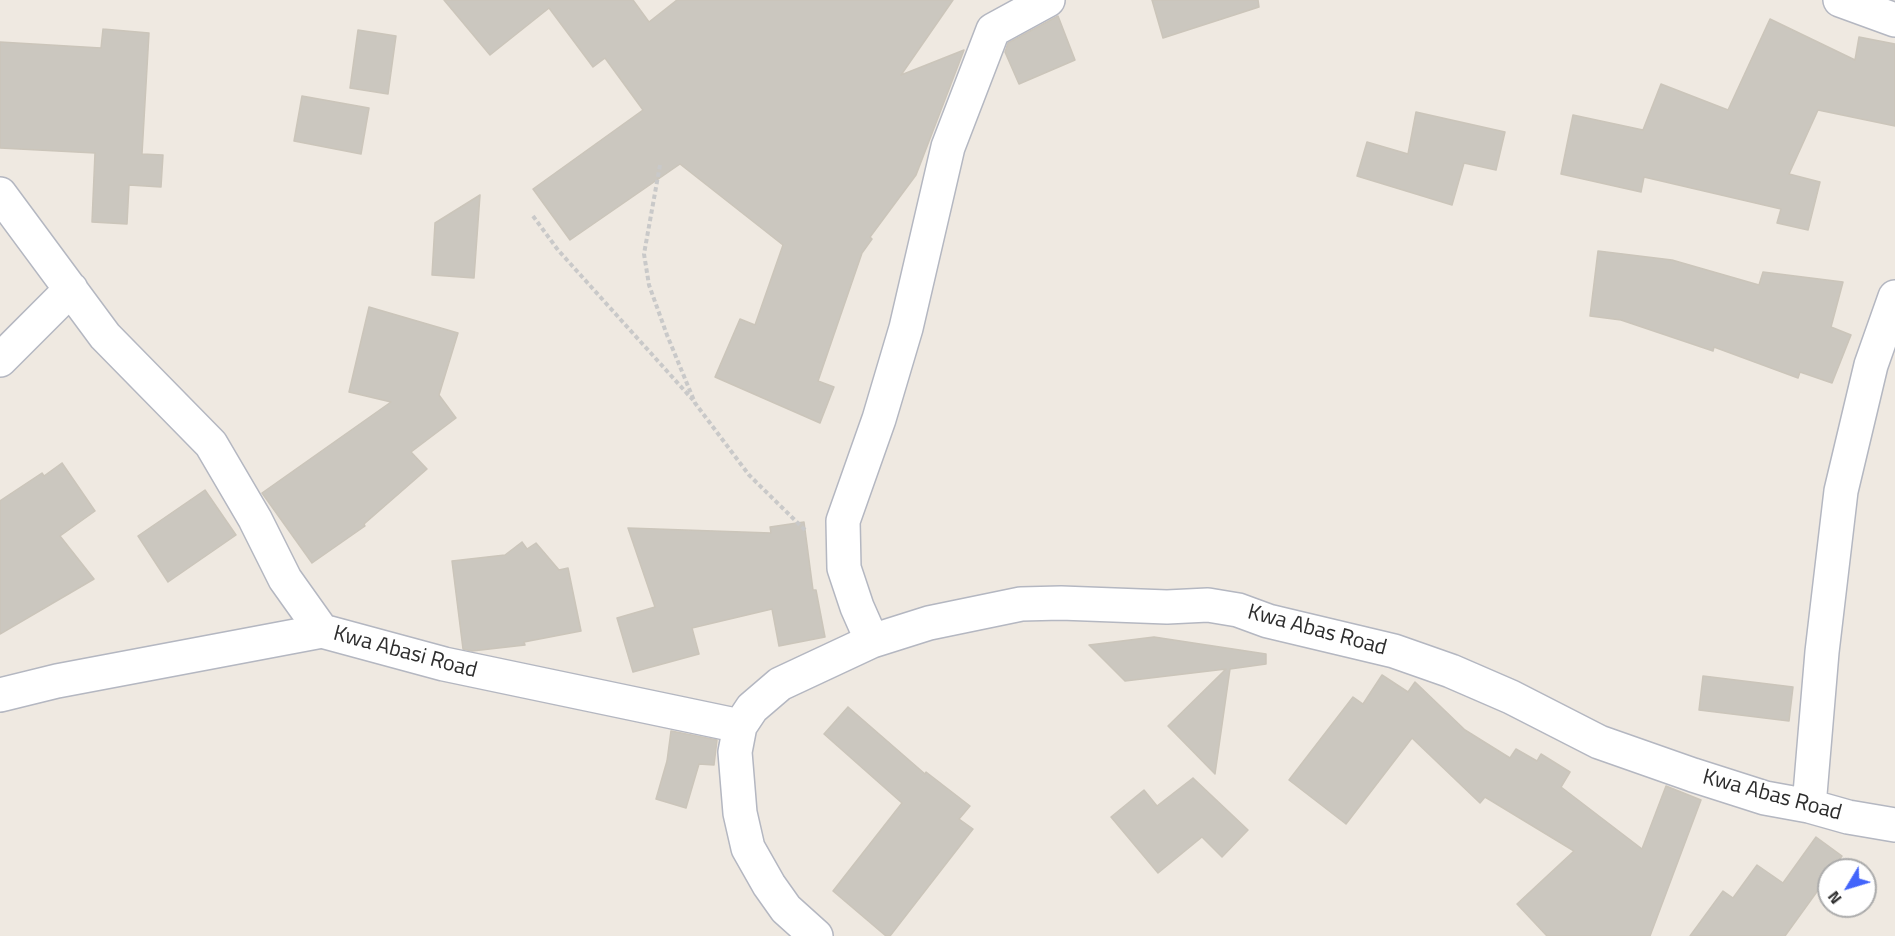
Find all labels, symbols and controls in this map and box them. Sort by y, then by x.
street label: Kwa Abas Road [1245,600,1389,662]
street label: Kwa Abasi Road [330,621,480,685]
street label: Kwa Abas Road [1700,765,1844,827]
north arrow [1817,858,1877,918]
text: N [1822,886,1847,910]

